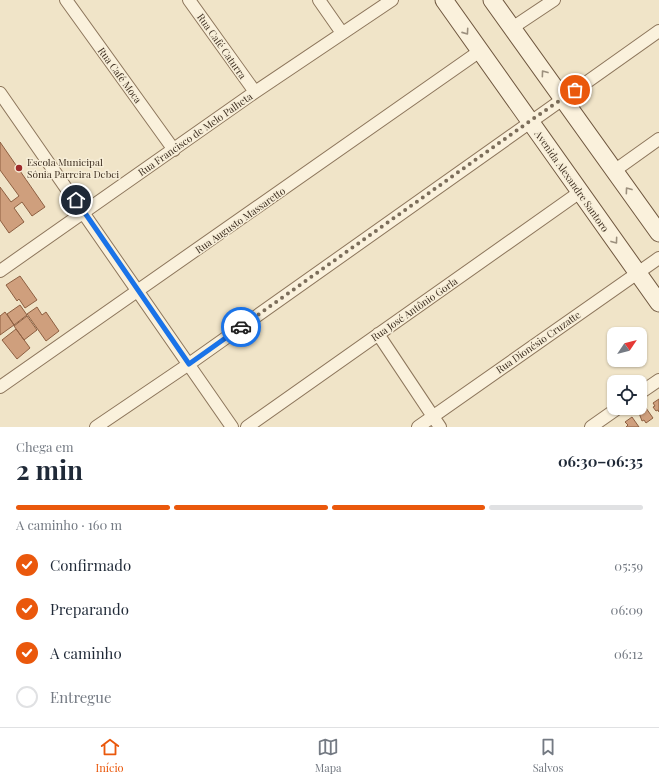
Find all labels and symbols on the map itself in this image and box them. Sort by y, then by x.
street label: Rua Café Caturra [194,10,250,82]
one-way arrow [461,28,469,35]
street label: Rua Café Moca [95,44,145,106]
one-way arrow [542,70,549,77]
pin [558,73,592,107]
street label: Rua Francisco de Melo Palheta [135,89,255,179]
street label: Avenida Alexandre Santoro [531,127,613,235]
place label: Escola Municipal Sônia Parreira Debei [27,155,119,181]
marker: Escola Municipal Sônia Parreira Debei [14,163,24,173]
pin [59,183,93,217]
street label: Rua Augusto Massaretto [192,183,288,256]
one-way arrow [626,188,633,195]
one-way arrow [610,236,617,243]
street label: Rua José Antônio Gorla [368,274,460,344]
courier [221,307,261,347]
street label: Rua Dionésio Cruzatte [493,307,583,377]
north arrow [607,327,647,367]

